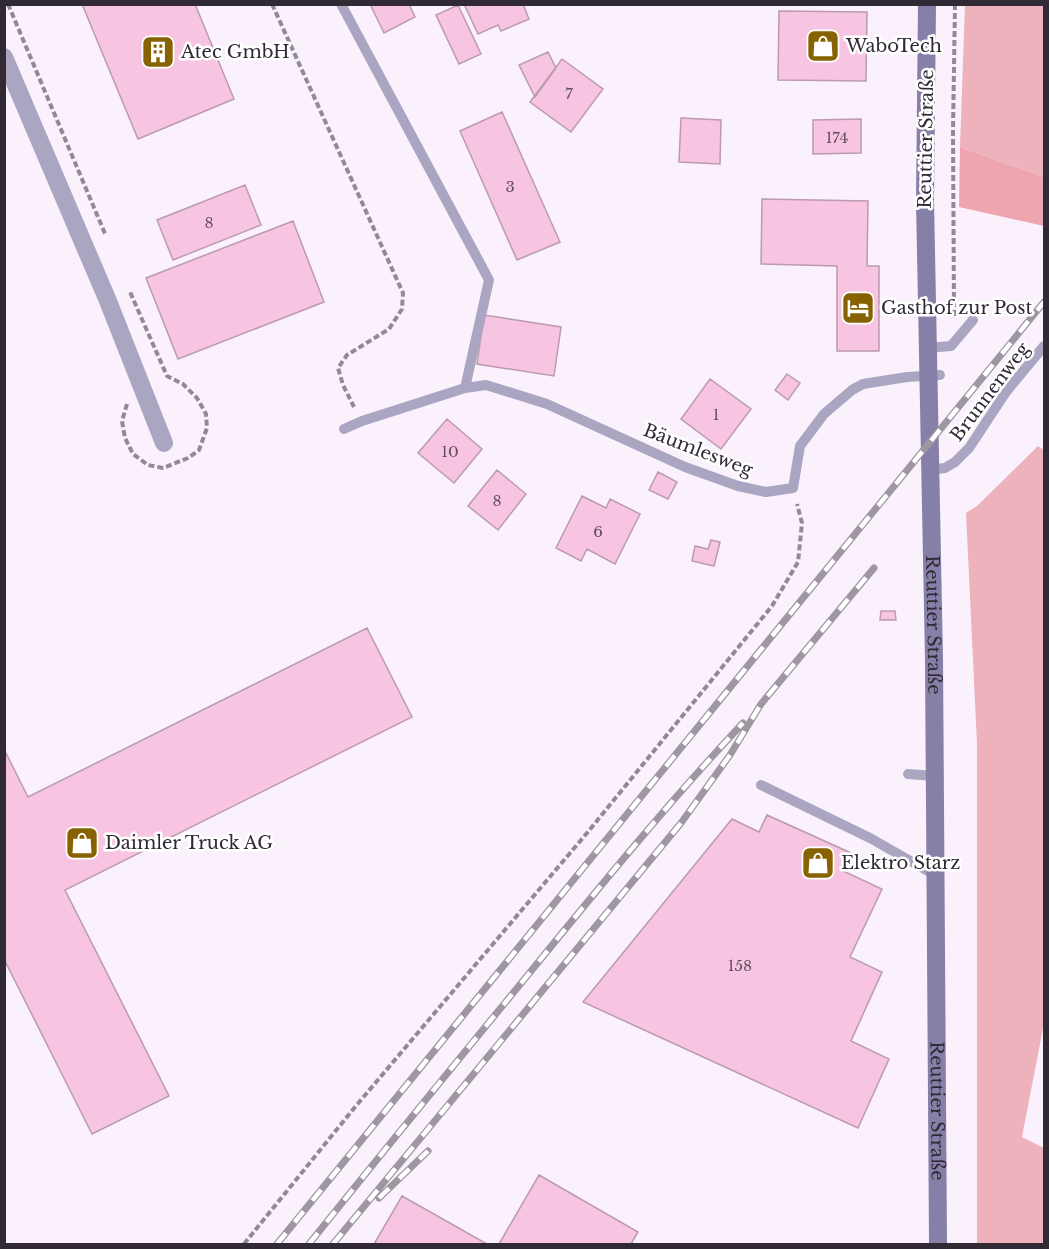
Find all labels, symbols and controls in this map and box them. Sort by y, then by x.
shop icon: WaboTech [805,28,841,64]
building icon: Atec GmbH [140,34,176,70]
place label: WaboTech [845,35,942,57]
place label: Atec GmbH [180,41,290,63]
street label: Reuttier Straße [914,69,938,209]
house number: 7 [565,84,573,103]
house number: 174 [826,128,848,147]
house number: 3 [505,177,515,196]
house number: 8 [204,213,214,232]
hotel icon: Gasthof zur Post [840,290,876,326]
place label: Gasthof zur Post [881,297,1032,319]
street label: Brunnenweg [946,338,1034,446]
house number: 1 [713,405,719,424]
street label: Bäumlesweg [640,419,756,481]
house number: 10 [441,442,459,461]
house number: 8 [492,491,502,510]
house number: 6 [593,522,603,541]
street label: Reuttier Straße [921,555,945,695]
shop icon: Daimler Truck AG [64,825,100,861]
place label: Daimler Truck AG [105,832,273,854]
shop icon: Elektro Starz [800,845,836,881]
place label: Elektro Starz [841,852,960,874]
house number: 158 [728,956,752,975]
street label: Reuttier Straße [926,1041,949,1181]

